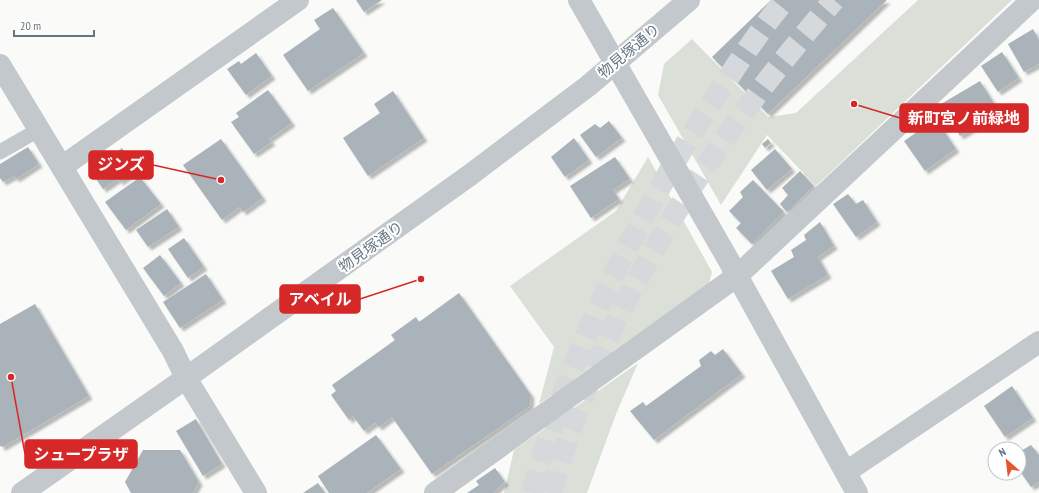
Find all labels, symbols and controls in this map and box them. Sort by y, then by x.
scale bar [14,12,94,38]
text: 20 m [20,18,41,33]
street label: 物見塚通り [594,19,664,82]
callout: 新町宮ノ前緑地 [900,104,1028,132]
text: 新町宮ノ前緑地 [908,108,1020,128]
callout: ジンズ [89,151,153,179]
text: ジンズ [97,154,145,174]
street label: 物見塚通り [335,217,407,276]
callout: アベイル [280,285,360,313]
text: アベイル [288,289,352,309]
callout: シュープラザ [25,440,137,468]
north arrow [987,441,1027,481]
text: シュープラザ [33,444,129,464]
text: N [996,445,1008,460]

